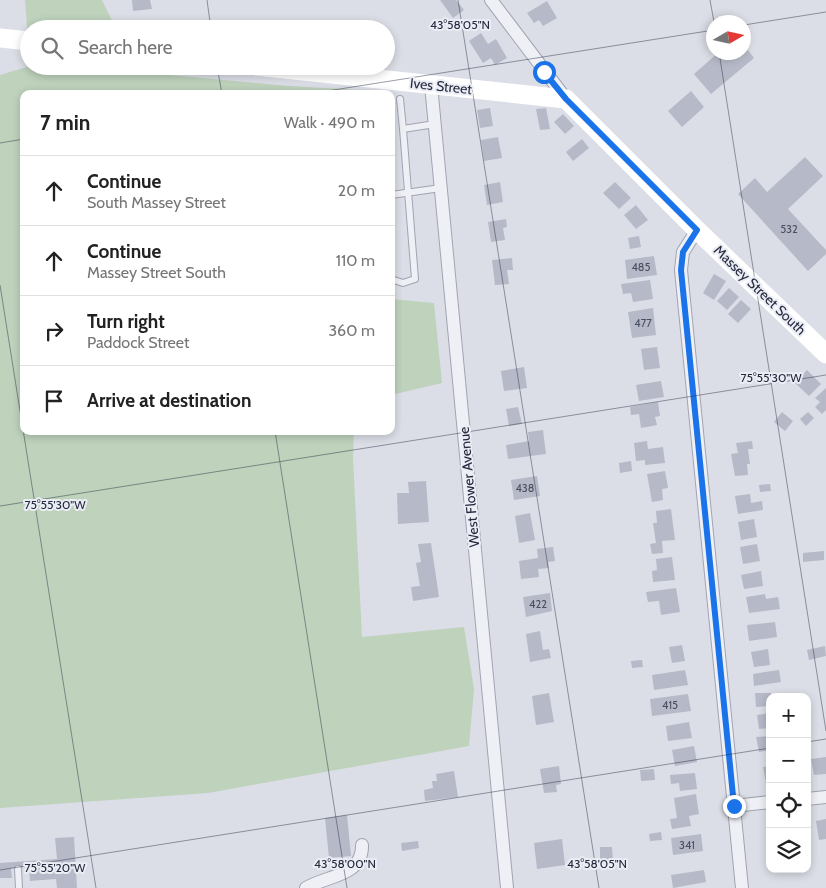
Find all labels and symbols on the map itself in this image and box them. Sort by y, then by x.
north arrow [706,15,751,60]
text: 43°58'05"N [430,17,490,32]
route start [533,61,556,84]
street label: Ives Street [409,74,473,98]
house number: 532 [780,222,798,236]
street label: Massey Street South [710,241,810,339]
house number: 485 [632,260,651,274]
house number: 477 [634,316,652,330]
text: 75°55'30"W [740,370,802,385]
street label: West Flower Avenue [455,426,483,548]
house number: 438 [516,481,534,495]
text: 75°55'30"W [24,497,86,512]
house number: 422 [529,597,547,611]
house number: 415 [662,698,678,712]
route end [723,795,746,818]
house number: 341 [679,838,695,852]
text: 43°58'00"N [314,856,376,871]
text: 43°58'05"N [567,856,627,871]
text: 75°55'20"W [25,860,86,875]

